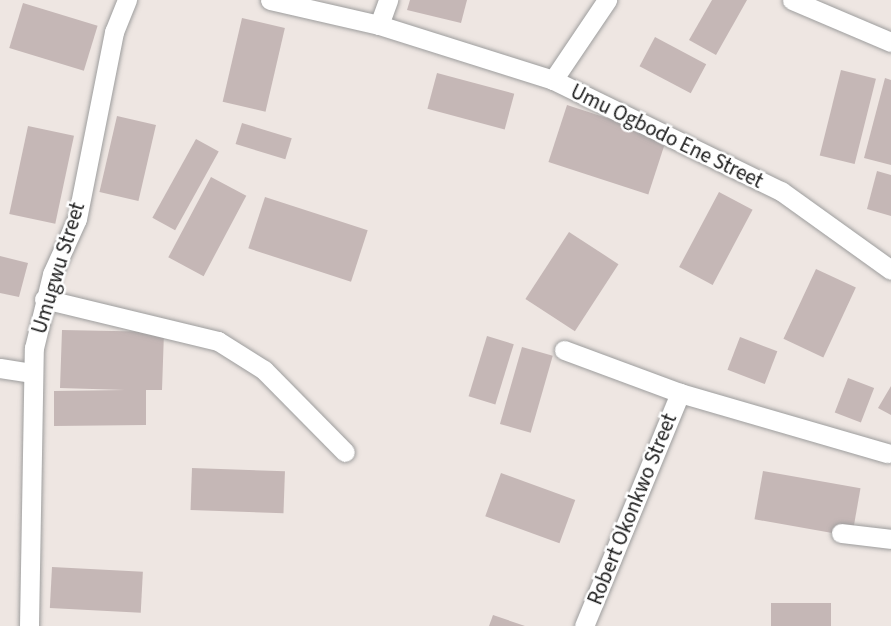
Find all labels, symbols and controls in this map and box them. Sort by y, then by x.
street label: Umu Ogbodo Ene Street [567,78,767,194]
street label: Umugwu Street [26,199,90,337]
street label: Robert Okonkwo Street [582,410,682,608]

